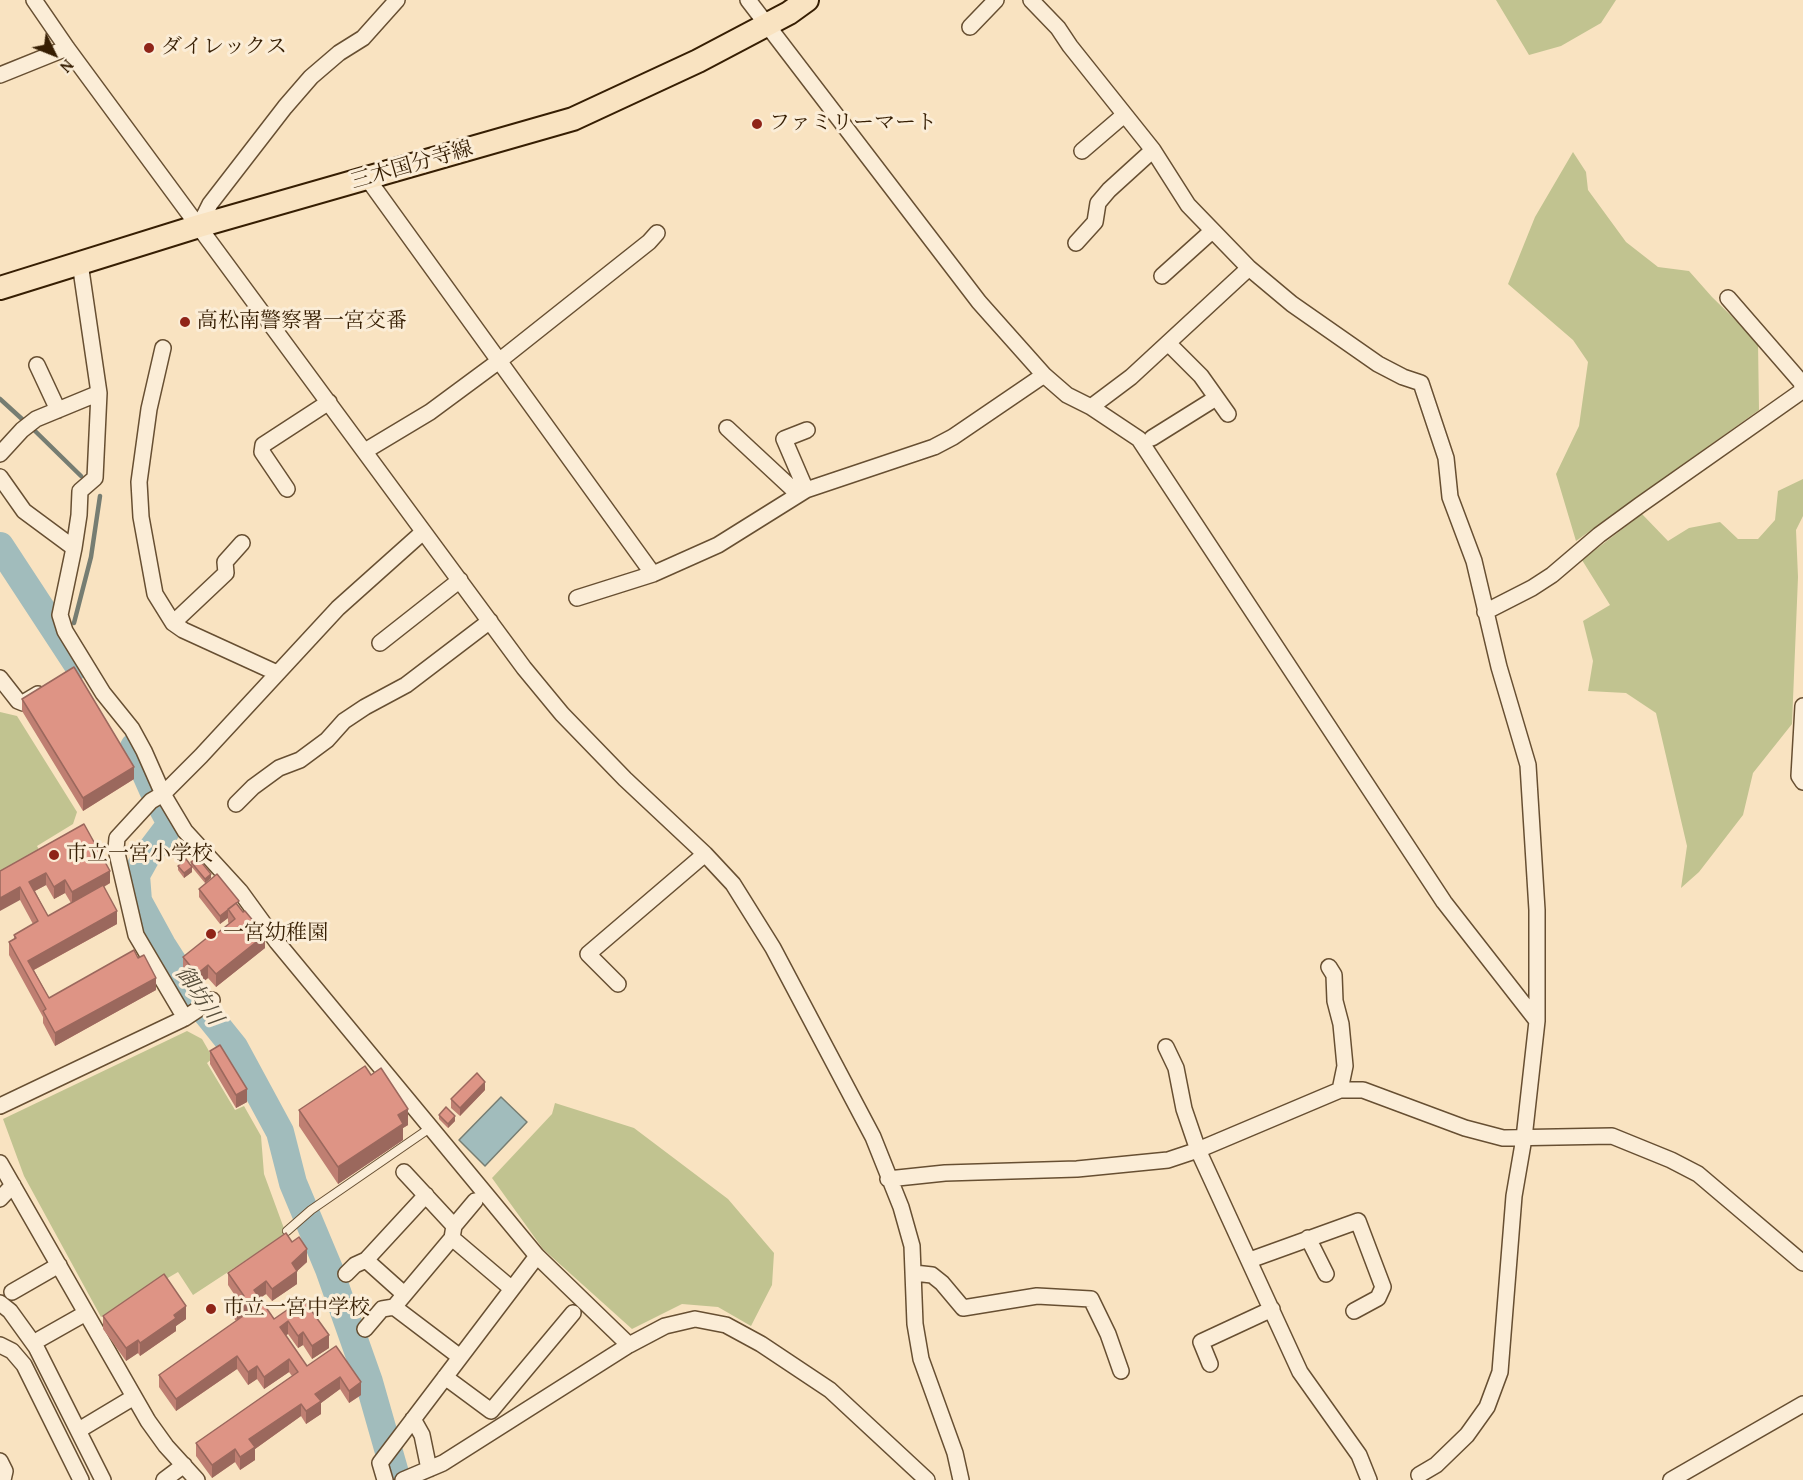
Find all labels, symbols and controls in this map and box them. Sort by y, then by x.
north arrow [24,24,84,84]
place label: ダイレックス [161,35,287,61]
marker: ダイレックス [142,41,156,55]
text: N [55,54,80,78]
place label: ファミリーマート [769,111,937,137]
marker: ファミリーマート [750,117,764,131]
street label: 三木国分寺線 [348,137,476,195]
place label: 高松南警察署一宮交番 [197,309,407,335]
marker: 高松南警察署一宮交番 [178,315,192,329]
place label: 市立一宮小学校 [66,842,213,868]
marker: 市立一宮小学校 [47,848,61,862]
place label: 一宮幼稚園 [223,921,328,947]
marker: 一宮幼稚園 [204,927,218,941]
water label: 御坊川 [169,961,227,1031]
place label: 市立一宮中学校 [223,1296,370,1322]
marker: 市立一宮中学校 [204,1302,218,1316]

